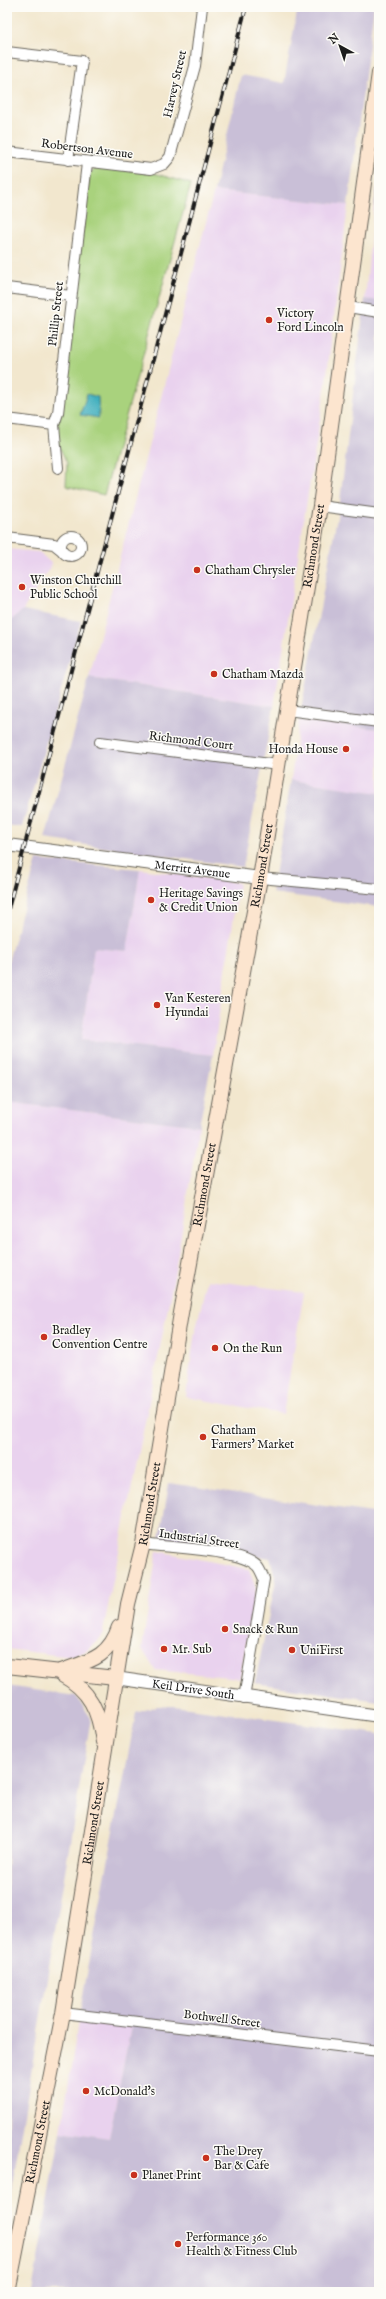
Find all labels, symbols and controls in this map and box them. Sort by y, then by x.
north arrow [320,26,360,66]
text: N [325,30,343,48]
street label: Harvey Street [160,49,190,119]
street label: Robertson Avenue [40,136,134,162]
street label: Phillip Street [45,281,68,347]
place label: Victory Ford Lincoln [276,306,344,335]
marker: Victory Ford Lincoln [264,315,274,325]
street label: Richmond Street [299,503,328,589]
place label: Chatham Chrysler [205,563,296,578]
marker: Chatham Chrysler [192,565,202,575]
place label: Winston Churchill Public School [30,573,122,602]
marker: Winston Churchill Public School [17,582,27,592]
place label: Chatham Mazda [222,667,304,682]
marker: Chatham Mazda [209,669,219,679]
street label: Richmond Court [148,728,234,754]
place label: Honda House [268,742,338,757]
marker: Honda House [341,744,351,754]
street label: Richmond Street [247,823,276,909]
street label: Merritt Avenue [154,857,232,882]
place label: Heritage Savings & Credit Union [159,886,243,915]
marker: Heritage Savings & Credit Union [146,895,156,905]
place label: Van Kesteren Hyundai [164,991,231,1020]
marker: Van Kesteren Hyundai [152,1000,162,1010]
street label: Richmond Street [189,1142,219,1228]
place label: Bradley Convention Centre [52,1323,148,1352]
marker: Bradley Convention Centre [39,1332,49,1342]
place label: On the Run [223,1341,283,1356]
marker: On the Run [210,1343,220,1353]
place label: Chatham Farmers' Market [211,1423,294,1452]
marker: Chatham Farmers' Market [198,1432,208,1442]
street label: Richmond Street [135,1461,164,1547]
street label: Industrial Street [158,1526,240,1552]
place label: Snack & Run [233,1622,299,1637]
marker: Snack & Run [220,1624,230,1634]
place label: Mr. Sub [172,1642,212,1657]
place label: UniFirst [300,1643,343,1658]
marker: Mr. Sub [159,1644,169,1654]
marker: UniFirst [287,1645,297,1655]
street label: Keil Drive South [151,1676,236,1703]
street label: Richmond Street [79,1780,107,1866]
street label: Bothwell Street [183,2007,261,2031]
place label: McDonald's [94,2084,155,2099]
marker: McDonald's [81,2086,91,2096]
street label: Richmond Street [22,2099,53,2185]
place label: The Drey Bar & Cafe [214,2144,270,2173]
marker: The Drey Bar & Cafe [201,2153,211,2163]
place label: Planet Print [142,2168,201,2183]
marker: Planet Print [129,2170,139,2180]
place label: Performance 360 Health & Fitness Club [186,2230,297,2259]
marker: Performance 360 Health & Fitness Club [173,2239,183,2249]

